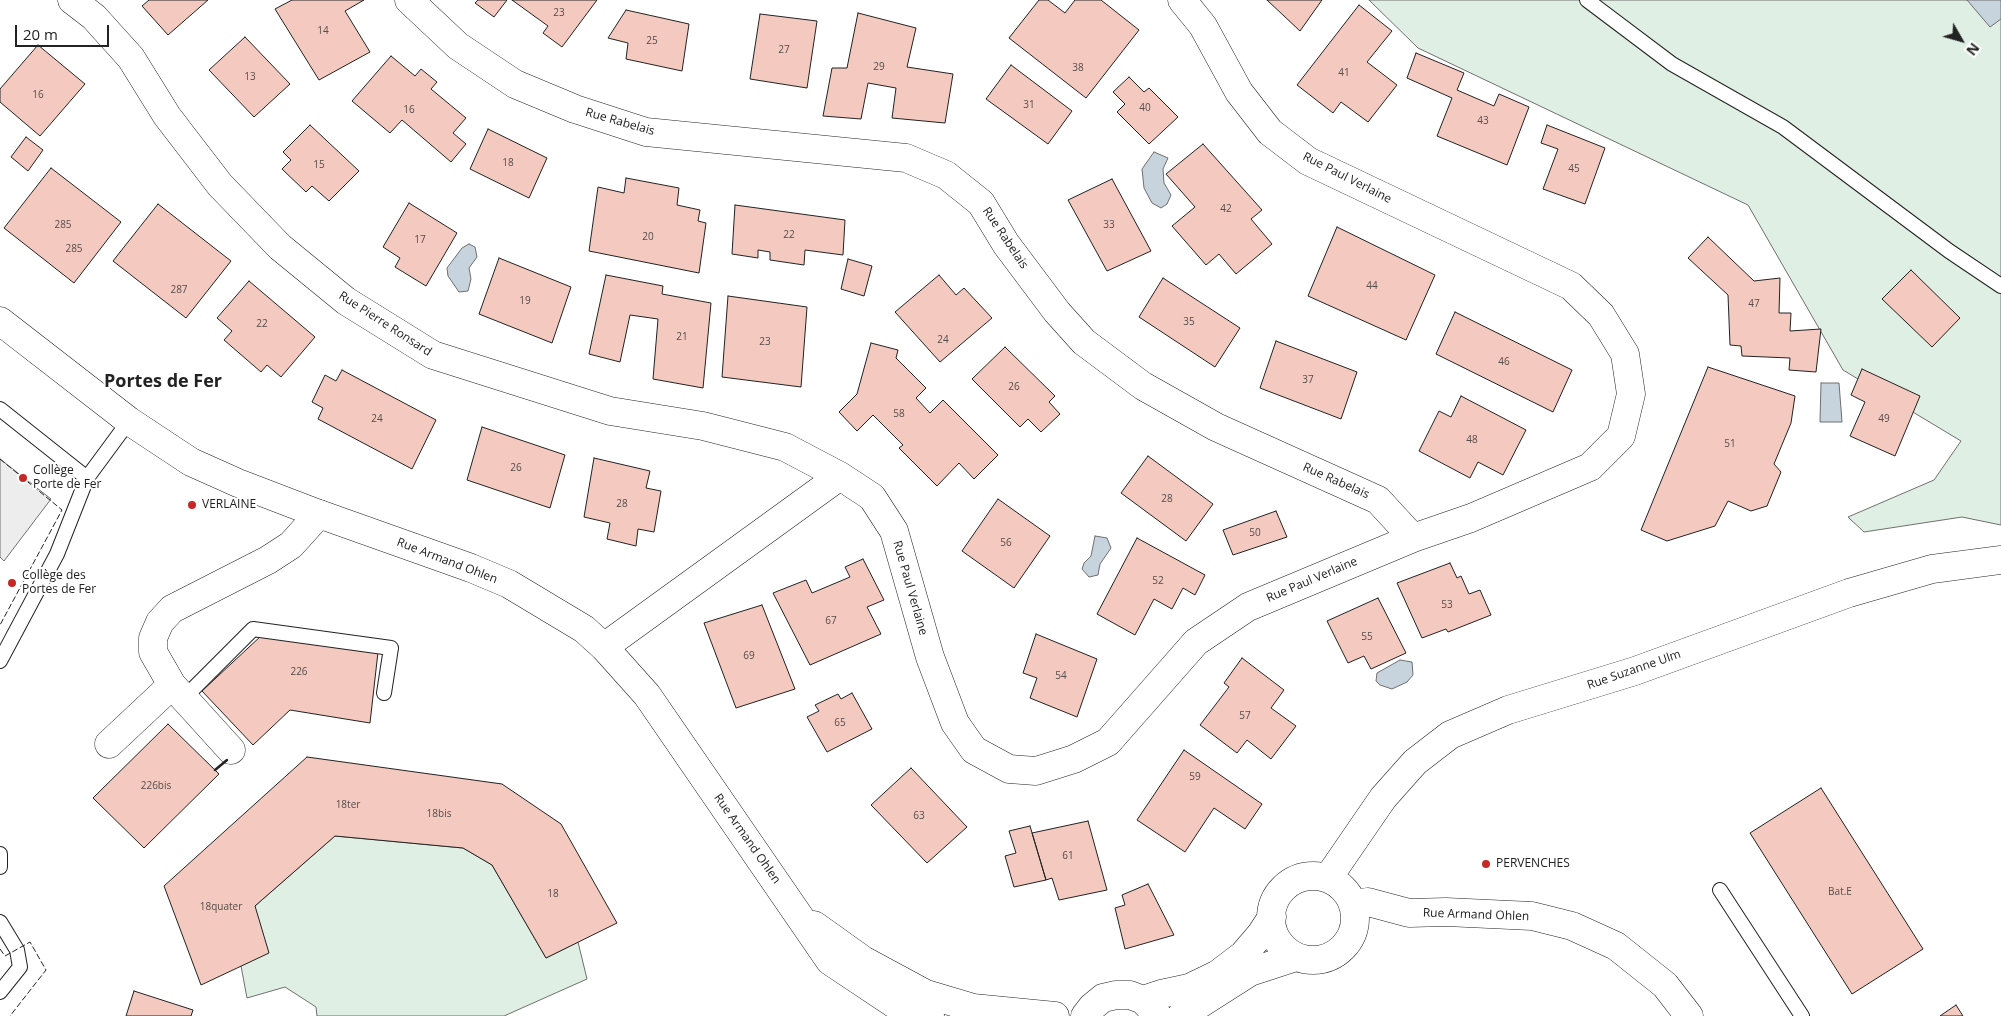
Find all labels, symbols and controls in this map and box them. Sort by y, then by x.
house number: 23 [553,7,565,19]
scale bar [18,15,111,47]
north arrow [1936,15,1986,65]
text: 20 m [23,24,58,44]
house number: 14 [317,25,329,37]
house number: 25 [646,35,658,47]
text: N [1962,39,1984,60]
house number: 27 [778,44,790,56]
house number: 29 [873,61,885,73]
house number: 38 [1072,62,1084,74]
house number: 41 [1338,67,1350,79]
house number: 13 [244,71,256,83]
house number: 16 [32,89,44,101]
house number: 31 [1023,99,1035,111]
house number: 40 [1139,102,1151,114]
house number: 16 [403,104,415,116]
street label: Rue Rabelais [584,105,656,139]
house number: 43 [1477,115,1489,127]
street label: Rue Paul Verlaine [1300,149,1394,207]
house number: 18 [502,157,514,169]
house number: 15 [313,159,325,171]
house number: 45 [1568,163,1580,175]
house number: 42 [1220,203,1232,215]
street label: Rue Rabelais [979,204,1031,272]
house number: 285 [54,219,72,231]
house number: 33 [1103,219,1115,231]
house number: 22 [783,229,795,241]
house number: 20 [642,231,654,243]
house number: 17 [414,234,426,246]
house number: 285 [65,243,83,255]
house number: 44 [1366,280,1378,292]
house number: 287 [170,284,188,296]
street label: Rue Pierre Ronsard [336,289,434,359]
house number: 19 [519,295,531,307]
house number: 47 [1748,298,1760,310]
house number: 35 [1183,316,1195,328]
house number: 22 [256,318,268,330]
house number: 21 [676,331,688,343]
house number: 24 [937,334,949,346]
house number: 23 [759,336,771,348]
house number: 46 [1498,356,1510,368]
district label: Portes de Fer [104,371,222,393]
house number: 37 [1302,374,1314,386]
house number: 26 [1008,381,1020,393]
house number: 58 [893,408,905,420]
house number: 24 [371,413,383,425]
house number: 49 [1878,413,1890,425]
house number: 48 [1466,434,1478,446]
house number: 51 [1724,438,1736,450]
street label: Rue Rabelais [1301,460,1371,502]
house number: 26 [510,462,522,474]
place label: Collège Porte de Fer [33,464,102,492]
marker: Collège Porte de Fer [17,472,29,484]
house number: 28 [1161,493,1173,505]
place label: VERLAINE [202,498,256,512]
house number: 28 [616,498,628,510]
marker: VERLAINE [186,499,198,511]
house number: 50 [1249,527,1261,539]
street label: Rue Armand Ohlen [395,535,499,587]
house number: 56 [1000,537,1012,549]
street label: Rue Paul Verlaine [890,539,930,637]
street label: Rue Paul Verlaine [1264,554,1360,606]
place label: Collège des Portes de Fer [22,569,96,597]
house number: 52 [1152,575,1164,587]
marker: Collège des Portes de Fer [6,577,18,589]
house number: 53 [1441,599,1453,611]
house number: 67 [825,615,837,627]
house number: 55 [1361,631,1373,643]
street label: Rue Suzanne Ulm [1585,647,1683,693]
house number: 69 [743,650,755,662]
house number: 226 [290,666,308,678]
house number: 54 [1055,670,1067,682]
house number: 57 [1239,710,1251,722]
house number: 65 [834,717,846,729]
house number: 59 [1189,771,1201,783]
house number: 226bis [141,780,171,792]
street label: Rue Armand Ohlen [711,791,783,887]
house number: 18ter [336,799,360,811]
house number: 18bis [427,808,451,820]
house number: 63 [913,810,925,822]
house number: 61 [1062,850,1074,862]
place label: PERVENCHES [1496,857,1570,871]
marker: PERVENCHES [1480,858,1492,870]
house number: Bat.E [1828,886,1852,898]
house number: 18 [547,888,559,900]
house number: 18quater [200,901,242,913]
street label: Rue Armand Ohlen [1423,906,1529,924]

